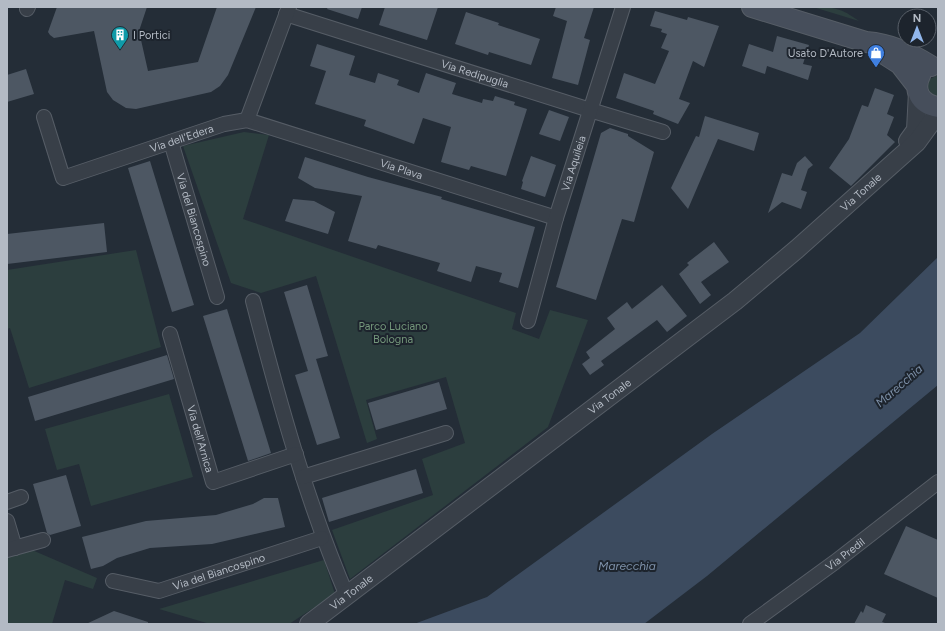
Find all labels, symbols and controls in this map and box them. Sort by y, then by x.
north arrow [897,8,937,48]
text: N [913,12,921,25]
building icon: I Portici [110,25,130,50]
place label: I Portici [133,29,170,42]
shop icon: Usato D'Autore [866,43,886,68]
place label: Usato D'Autore [788,47,863,60]
street label: Via Redipuglia [439,57,510,91]
street label: Via dell'Edera [148,122,215,155]
street label: Via Aquileia [559,134,589,193]
street label: Via Plava [378,157,424,182]
street label: Via Tonale [838,171,884,214]
street label: Via del Biancospino [174,172,213,268]
park label: Parco Luciano Bologna [358,320,428,346]
water label: Marecchia [873,362,925,410]
street label: Via Tonale [586,376,634,417]
street label: Via dell'Arnica [184,404,216,474]
street label: Via Predil [823,535,868,574]
street label: Via del Biancospino [171,551,267,593]
water label: Marecchia [598,559,656,573]
street label: Via Tonale [327,572,376,613]

